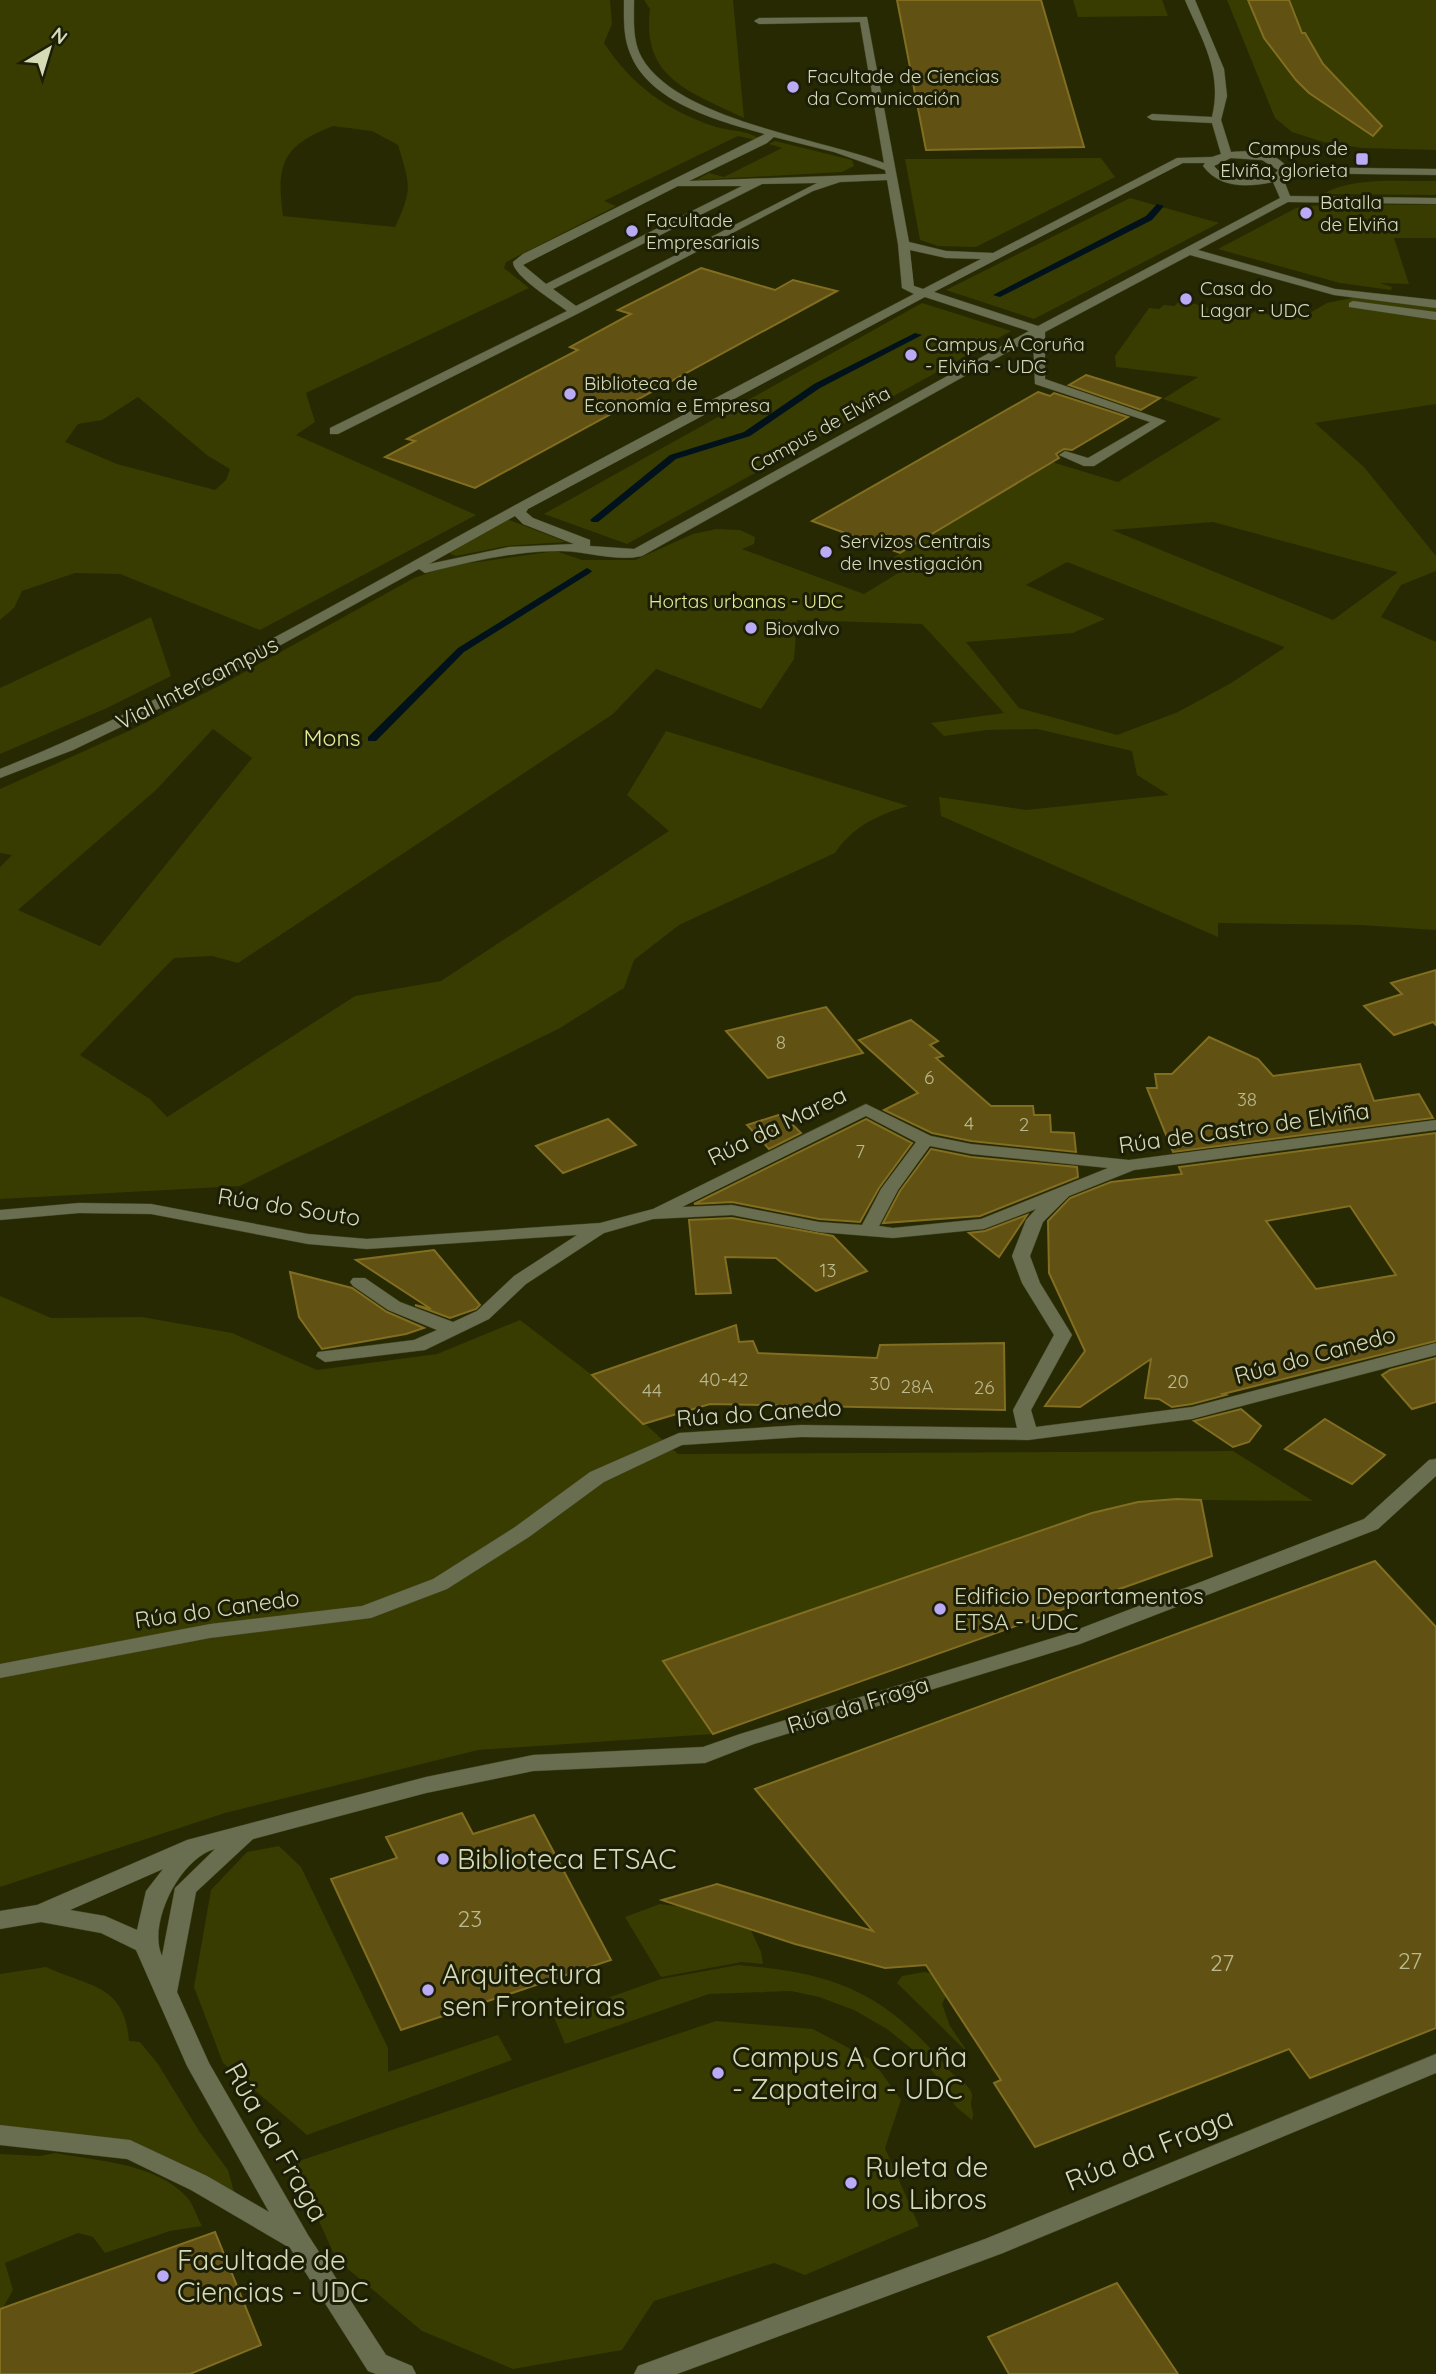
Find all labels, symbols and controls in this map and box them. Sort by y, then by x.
north arrow [14,14,84,84]
text: N [47,22,72,49]
place label: Facultade de Ciencias da Comunicación [807,64,999,110]
marker: Facultade de Ciencias da Comunicación [785,79,801,95]
place label: Campus de Elviña, glorieta [1220,136,1348,182]
marker: Campus de Elviña, glorieta [1354,151,1370,167]
place label: Batalla de Elviña [1320,190,1399,236]
marker: Batalla de Elviña [1298,205,1314,221]
place label: Facultade Empresariais [646,208,760,254]
marker: Facultade Empresariais [624,223,640,239]
place label: Casa do Lagar - UDC [1200,276,1310,322]
marker: Casa do Lagar - UDC [1178,291,1194,307]
place label: Campus A Coruña - Elviña - UDC [925,332,1085,378]
marker: Campus A Coruña - Elviña - UDC [903,347,919,363]
place label: Biblioteca de Economía e Empresa [584,371,770,417]
street label: Campus de Elviña [746,381,894,477]
marker: Biblioteca de Economía e Empresa [562,386,578,402]
place label: Servizos Centrais de Investigación [840,529,991,575]
marker: Servizos Centrais de Investigación [818,544,834,560]
park label: Hortas urbanas - UDC [649,589,843,613]
place label: Biovalvo [765,616,840,640]
marker: Biovalvo [743,620,759,636]
street label: Vial Intercampus [111,629,283,736]
park label: Mons [304,723,361,752]
house number: 8 [776,1030,786,1054]
house number: 6 [924,1065,934,1089]
street label: Rúa da Marea [703,1079,851,1172]
house number: 38 [1237,1087,1257,1111]
street label: Rúa de Castro de Elviña [1117,1096,1371,1159]
house number: 4 [964,1111,974,1135]
house number: 2 [1019,1112,1029,1136]
house number: 7 [855,1139,865,1163]
street label: Rúa do Souto [216,1181,362,1232]
house number: 13 [820,1258,837,1282]
street label: Rúa do Canedo [1231,1319,1399,1390]
house number: 40-42 [699,1367,749,1391]
house number: 20 [1167,1369,1189,1393]
house number: 30 [869,1371,891,1395]
house number: 28A [900,1374,934,1398]
house number: 26 [974,1375,994,1399]
house number: 44 [642,1378,662,1402]
street label: Rúa do Canedo [675,1392,843,1433]
place label: Edificio Departamentos ETSA - UDC [954,1581,1204,1636]
street label: Rúa do Canedo [133,1583,301,1634]
marker: Edificio Departamentos ETSA - UDC [932,1601,948,1617]
street label: Rúa da Fraga [784,1669,932,1740]
place label: Biblioteca ETSAC [457,1841,677,1876]
marker: Biblioteca ETSAC [435,1851,451,1867]
house number: 23 [458,1904,482,1933]
house number: 27 [1398,1946,1422,1975]
house number: 27 [1210,1948,1234,1977]
place label: Arquitectura sen Fronteiras [442,1956,625,2023]
marker: Arquitectura sen Fronteiras [420,1982,436,1998]
place label: Campus A Coruña - Zapateira - UDC [732,2039,967,2106]
street label: Rúa da Fraga [218,2056,337,2228]
marker: Campus A Coruña - Zapateira - UDC [710,2065,726,2081]
street label: Rúa da Fraga [1060,2099,1238,2198]
place label: Ruleta de los Libros [865,2149,988,2216]
marker: Ruleta de los Libros [843,2175,859,2191]
place label: Facultade de Ciencias - UDC [177,2242,368,2309]
marker: Facultade de Ciencias - UDC [155,2268,171,2284]

